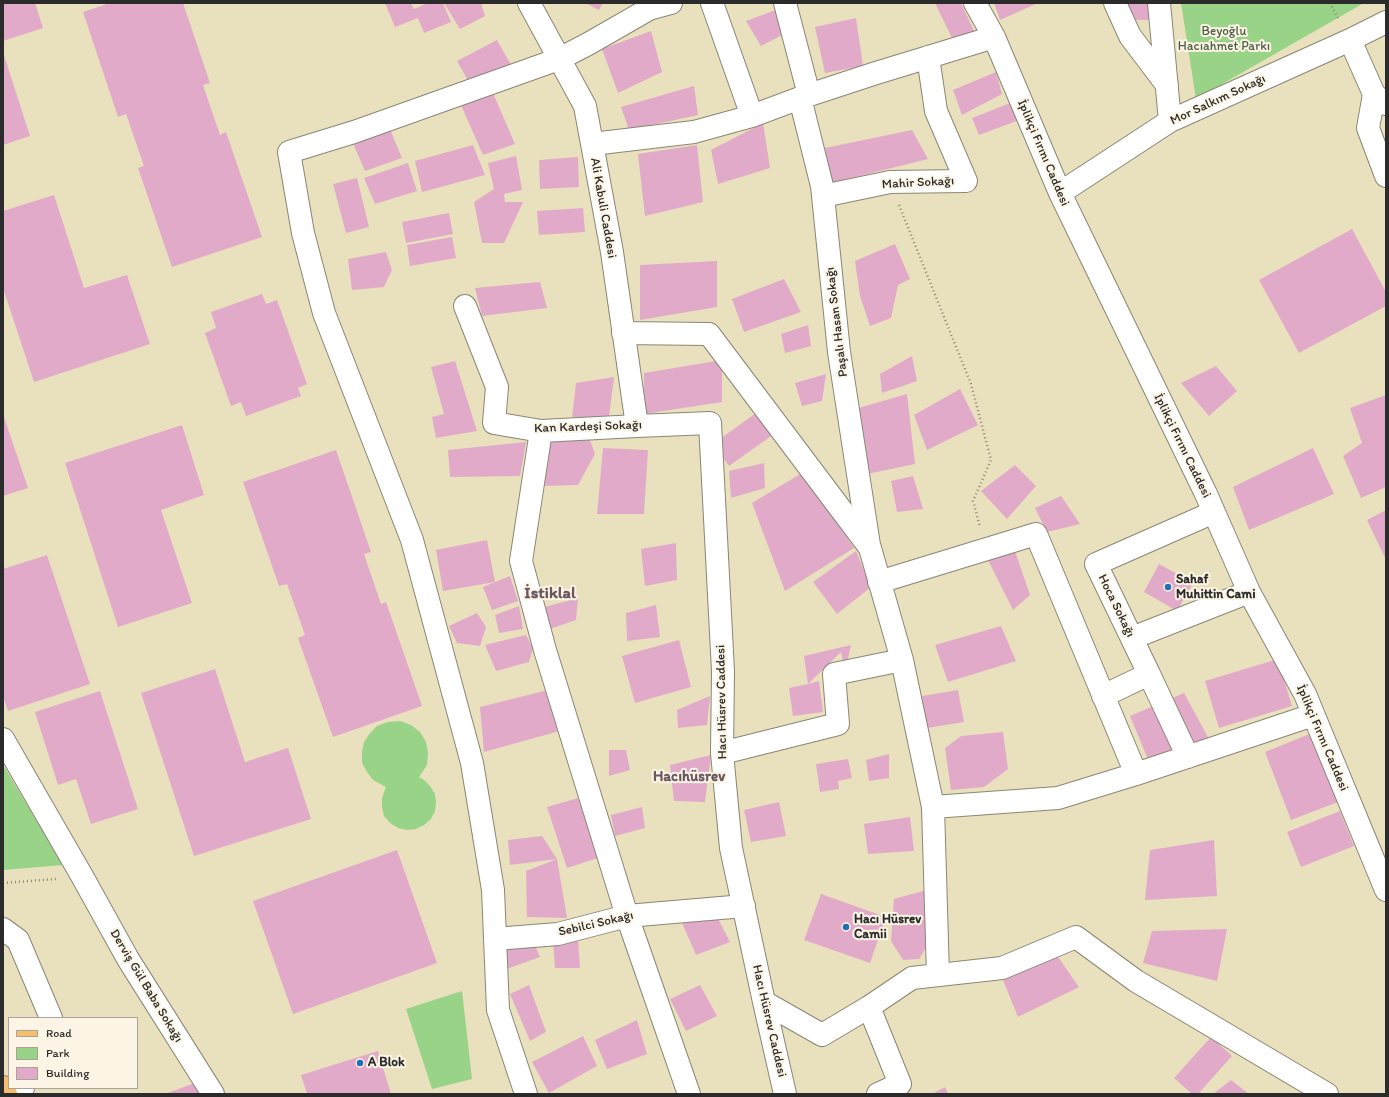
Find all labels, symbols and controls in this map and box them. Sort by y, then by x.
park label: Beyoğlu Hacıahmet Parkı [1178,24,1270,55]
street label: Mor Salkım Sokağı [1168,71,1268,129]
street label: İplikçi Fırını Caddesi [1013,97,1073,209]
street label: Ali Kabuli Caddesi [586,157,620,259]
street label: Mahir Sokağı [882,173,954,193]
street label: Paşalı Hasan Sokağı [823,266,851,378]
street label: İplikçi Fırını Caddesi [1150,391,1214,501]
street label: Kan Kardeşi Sokağı [534,417,642,437]
street label: Hoca Sokağı [1094,572,1138,640]
place label: Sahaf Muhittin Cami [1176,572,1256,603]
marker: Sahaf Muhittin Cami [1163,582,1173,592]
district label: İstiklal [524,584,576,604]
street label: Hacı Hüsrev Caddesi [713,645,731,759]
street label: İplikçi Fırını Caddesi [1292,682,1352,794]
district label: Hacıhüsrev [653,768,725,786]
street label: Sebilci Sokağı [557,908,635,940]
place label: Hacı Hüsrev Camii [854,912,921,943]
marker: Hacı Hüsrev Camii [841,922,851,932]
street label: Derviş Gül Baba Sokağı [106,927,186,1045]
street label: Hacı Hüsrev Caddesi [748,963,790,1079]
legend [8,1017,138,1089]
text: Road [46,1026,72,1040]
text: Park [46,1046,70,1060]
place label: A Blok [368,1055,405,1071]
marker: A Blok [355,1058,365,1068]
text: Building [46,1066,89,1080]

